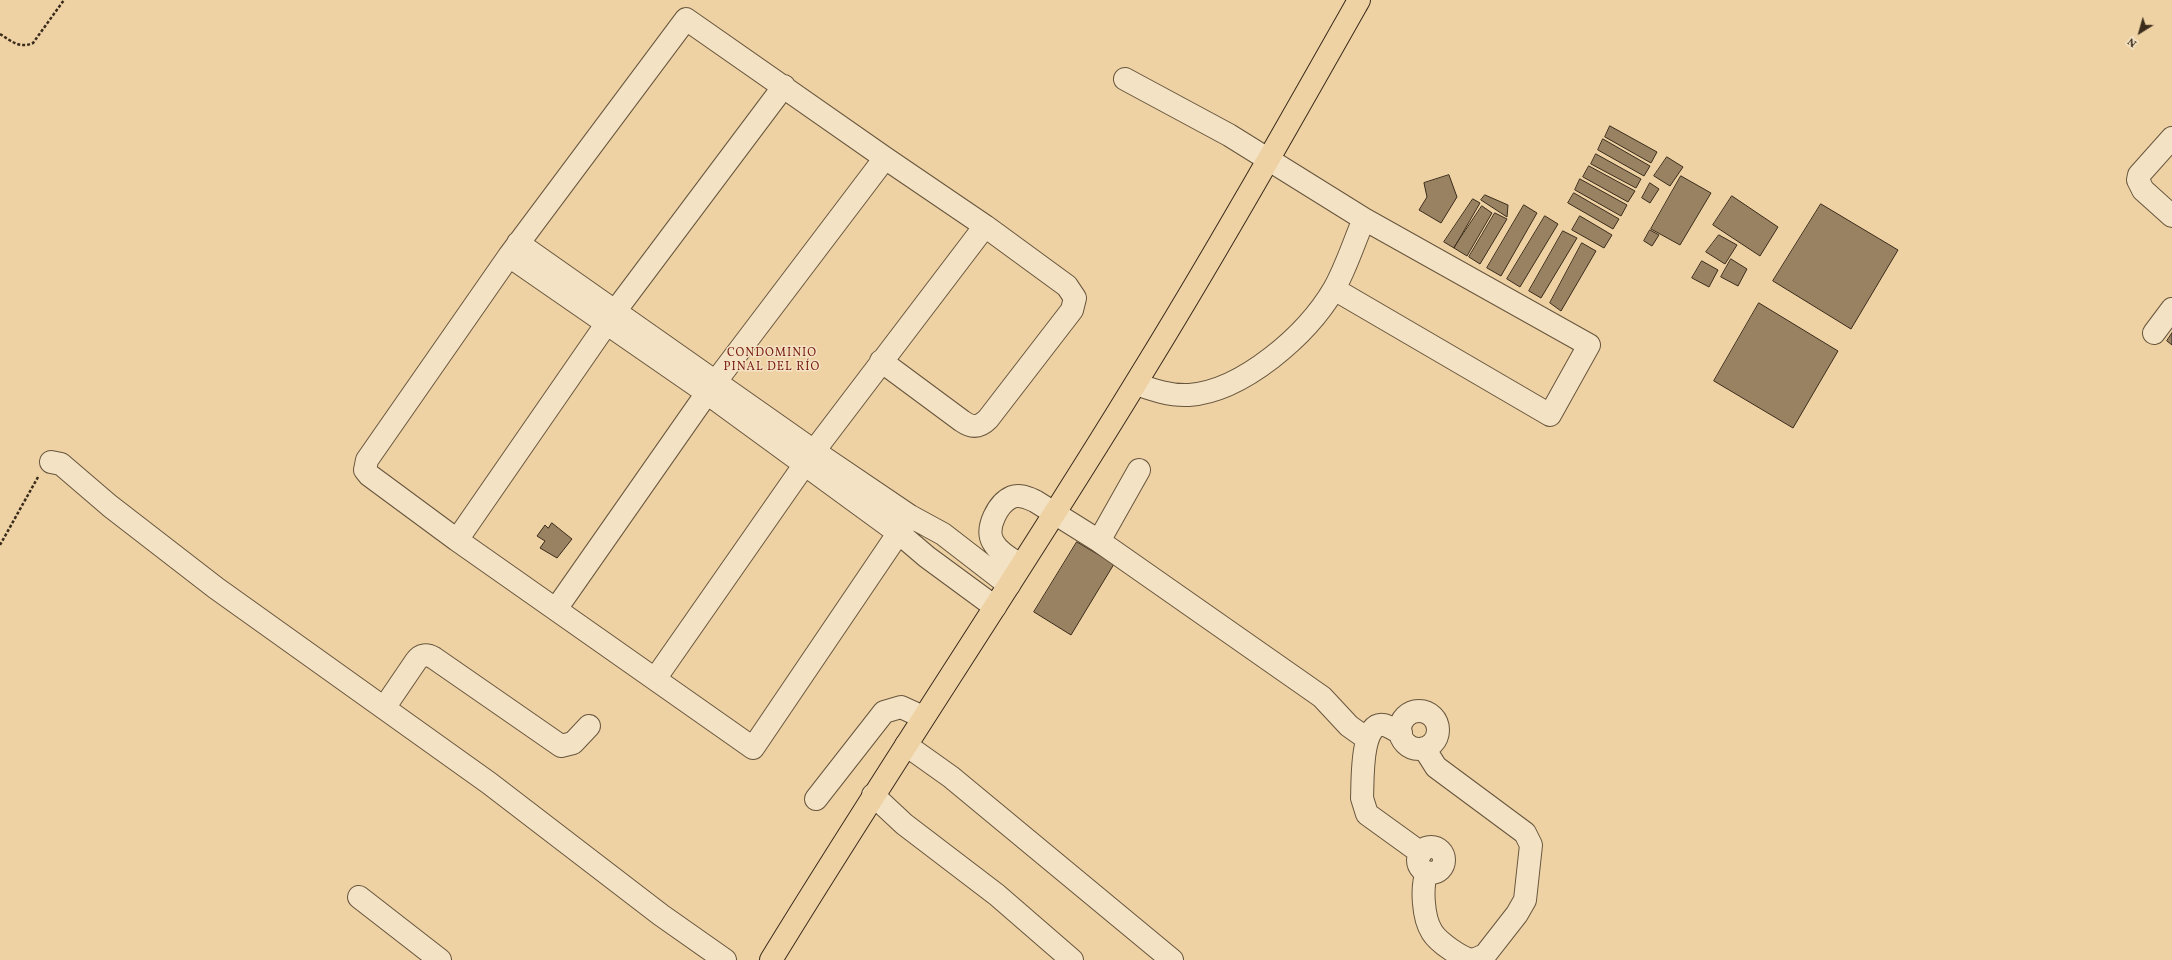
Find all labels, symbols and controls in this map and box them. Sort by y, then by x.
north arrow [2120,12,2160,52]
text: N [2125,34,2140,50]
district label: CONDOMINIO PINAL DEL RÍO [724,347,820,375]

